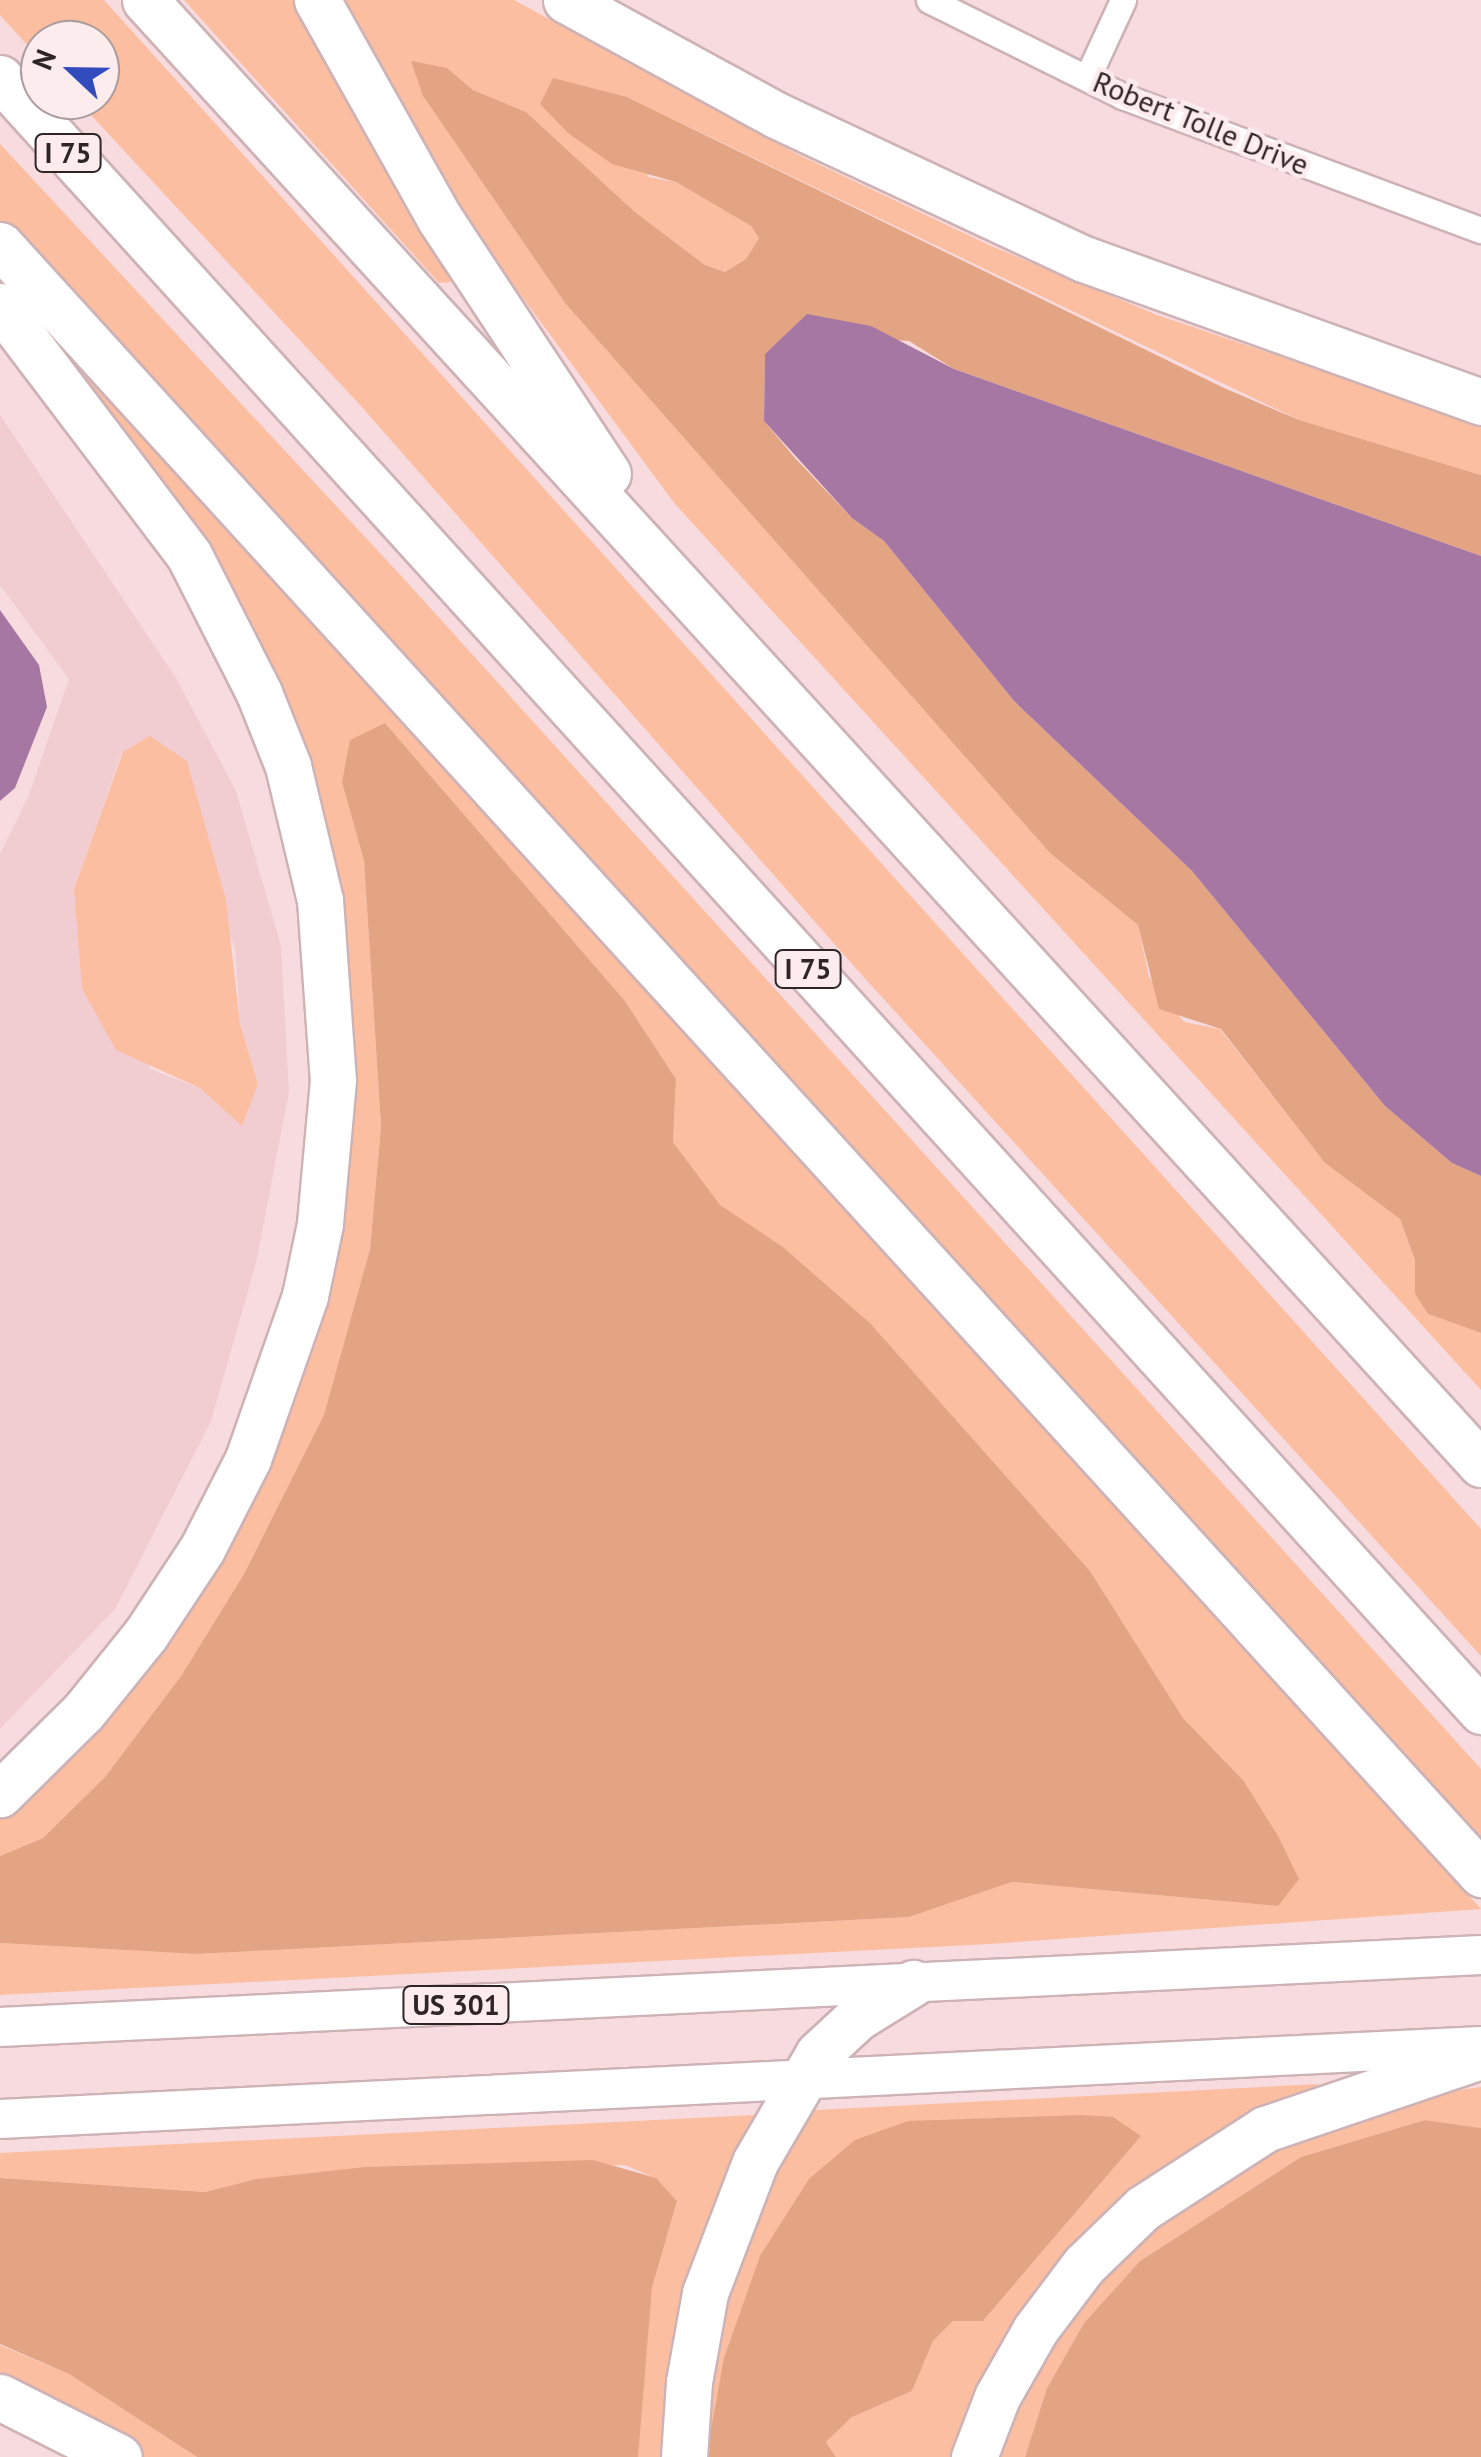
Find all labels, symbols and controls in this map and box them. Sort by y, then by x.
north arrow [20,20,120,120]
text: N [23,44,64,75]
street label: Robert Tolle Drive [1088,63,1314,183]
road number: I 75 [33,130,103,176]
road number: I 75 [773,946,843,992]
road number: US 301 [401,1982,511,2028]

